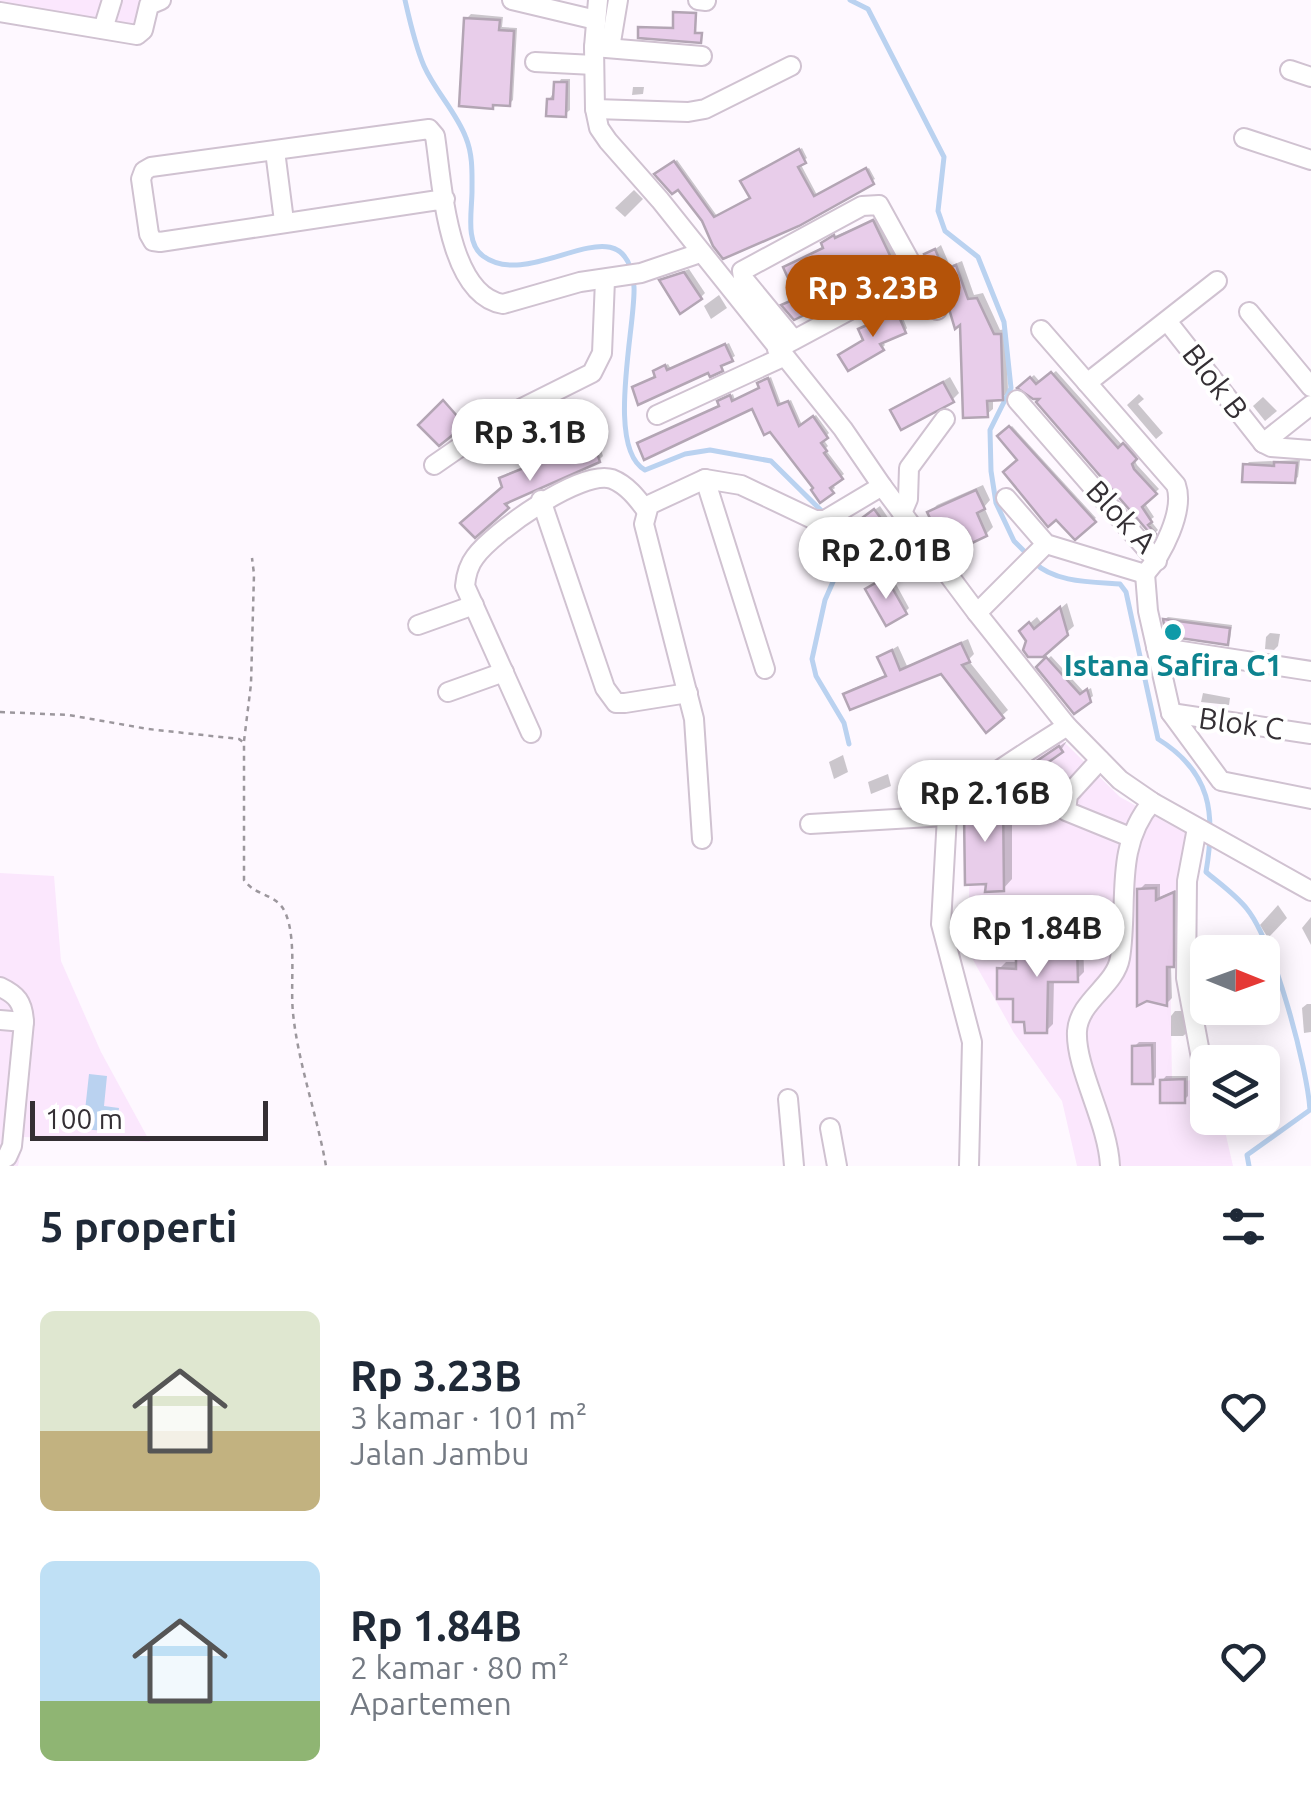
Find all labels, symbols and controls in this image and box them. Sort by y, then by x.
pin: Rp 3.23B [770,255,976,340]
text: Rp 3.23B [808,269,938,305]
street label: Blok B [1176,337,1256,426]
pin: Rp 3.1B [438,399,622,484]
text: Rp 3.1B [474,413,586,449]
street label: Blok A [1080,473,1164,560]
pin: Rp 2.01B [783,517,989,602]
text: Rp 2.01B [821,531,951,567]
marker: Istana Safira C1 [1162,621,1184,643]
place label: Istana Safira C1 [1064,648,1282,682]
street label: Blok C [1197,700,1286,746]
pin: Rp 2.16B [882,760,1088,845]
text: Rp 2.16B [920,774,1050,810]
pin: Rp 1.84B [934,895,1140,980]
text: Rp 1.84B [972,909,1102,945]
north arrow [1190,935,1280,1025]
map controls [1190,935,1280,1135]
button: layers [1190,1045,1280,1135]
scale bar [30,1096,268,1140]
text: 100 m [45,1103,123,1134]
icon: filters [1216,1199,1271,1254]
text: 5 properti [40,1203,237,1250]
icon: home [120,1351,240,1471]
text: Rp 3.23B [350,1352,522,1399]
icon: heart [1216,1384,1271,1439]
text: 3 kamar · 101 m² [350,1399,587,1435]
text: Jalan Jambu [350,1435,530,1471]
icon: home [120,1601,240,1721]
text: Rp 1.84B [350,1602,522,1649]
icon: heart [1216,1634,1271,1689]
text: 2 kamar · 80 m² [350,1649,569,1685]
text: Apartemen [350,1685,512,1721]

